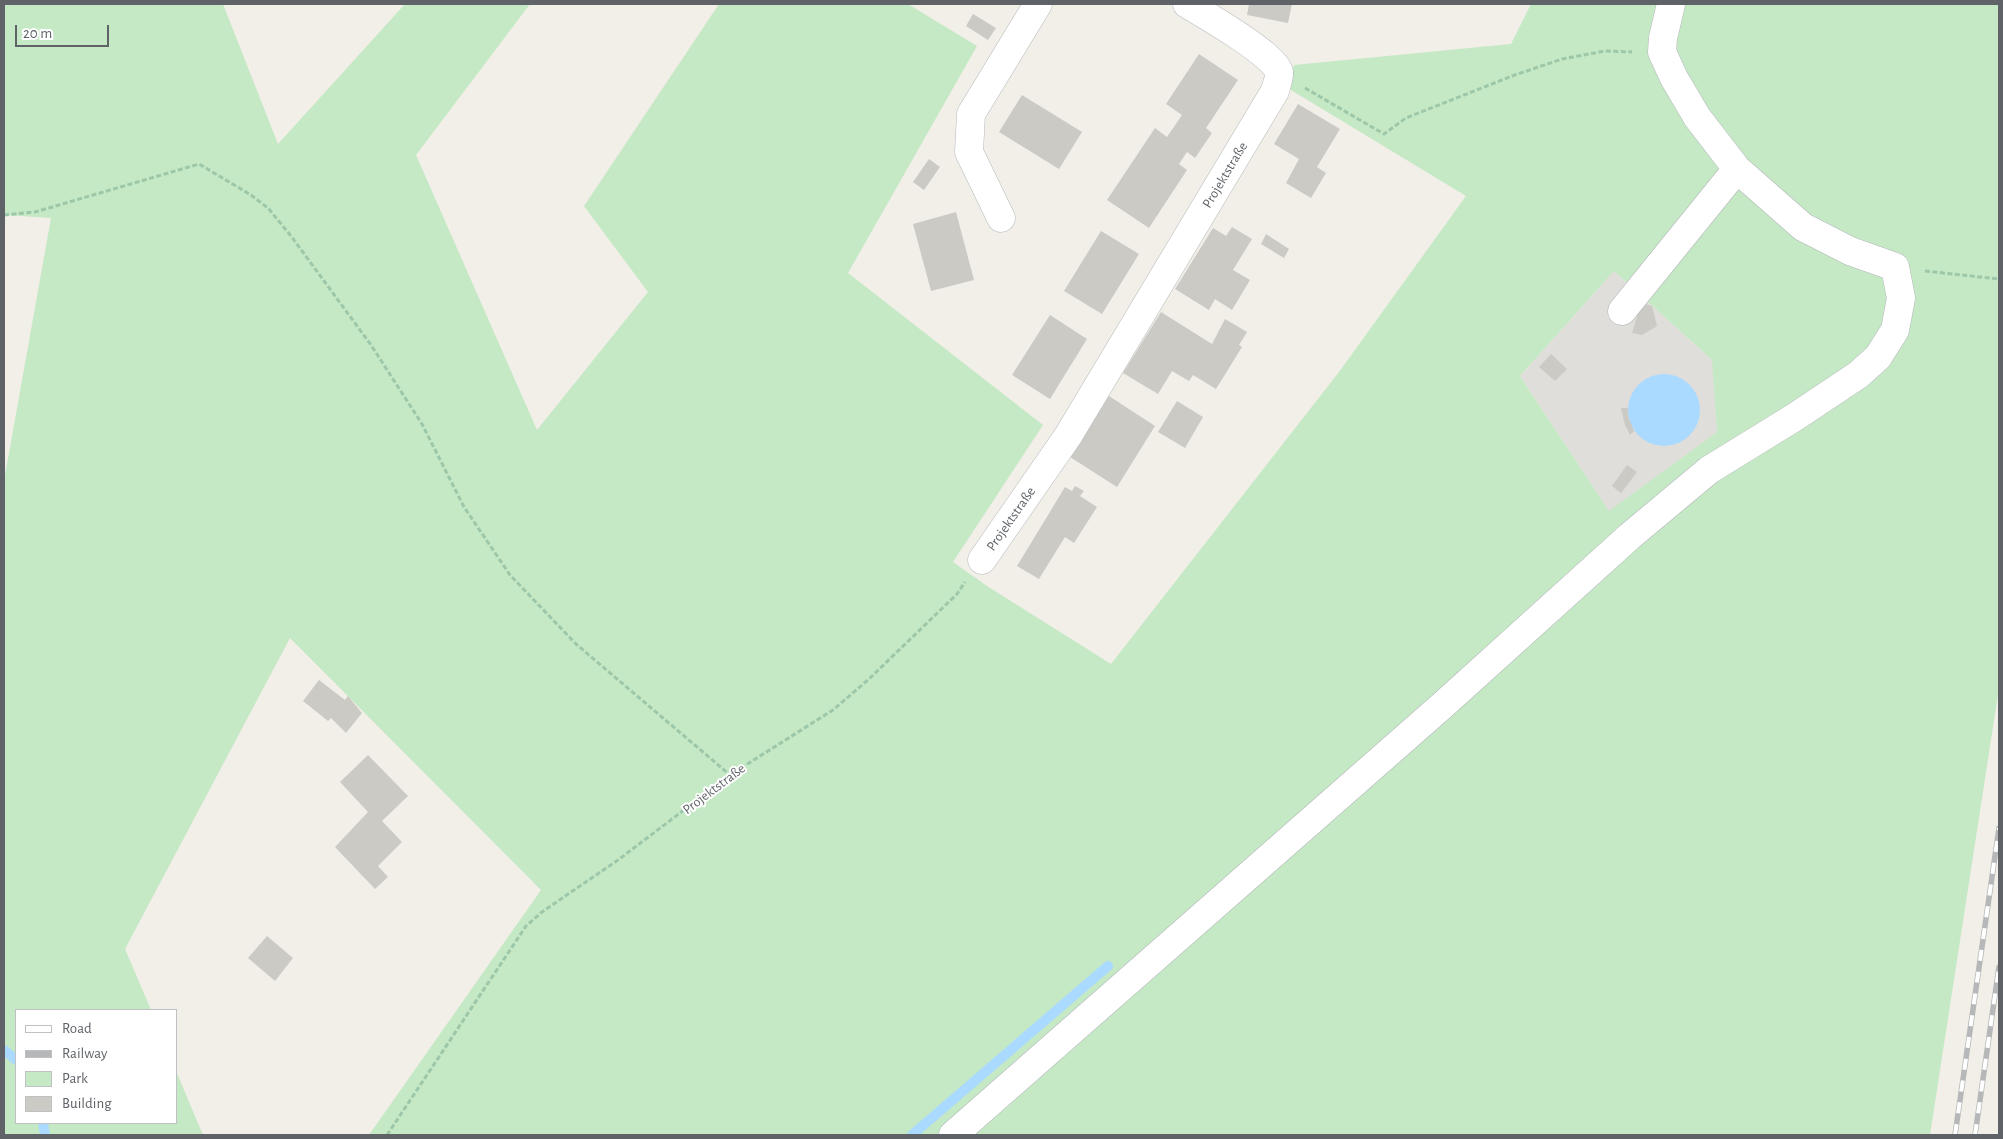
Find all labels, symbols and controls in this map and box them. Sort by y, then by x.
scale bar [18,15,111,47]
text: 20 m [23,26,52,41]
street label: Projektstraße [1199,139,1251,211]
street label: Projektstraße [983,484,1039,554]
street label: Projektstraße [679,760,749,818]
legend [15,1009,178,1124]
text: Road [62,1021,92,1036]
text: Railway [62,1046,107,1061]
text: Park [62,1071,88,1086]
text: Building [62,1096,112,1111]

